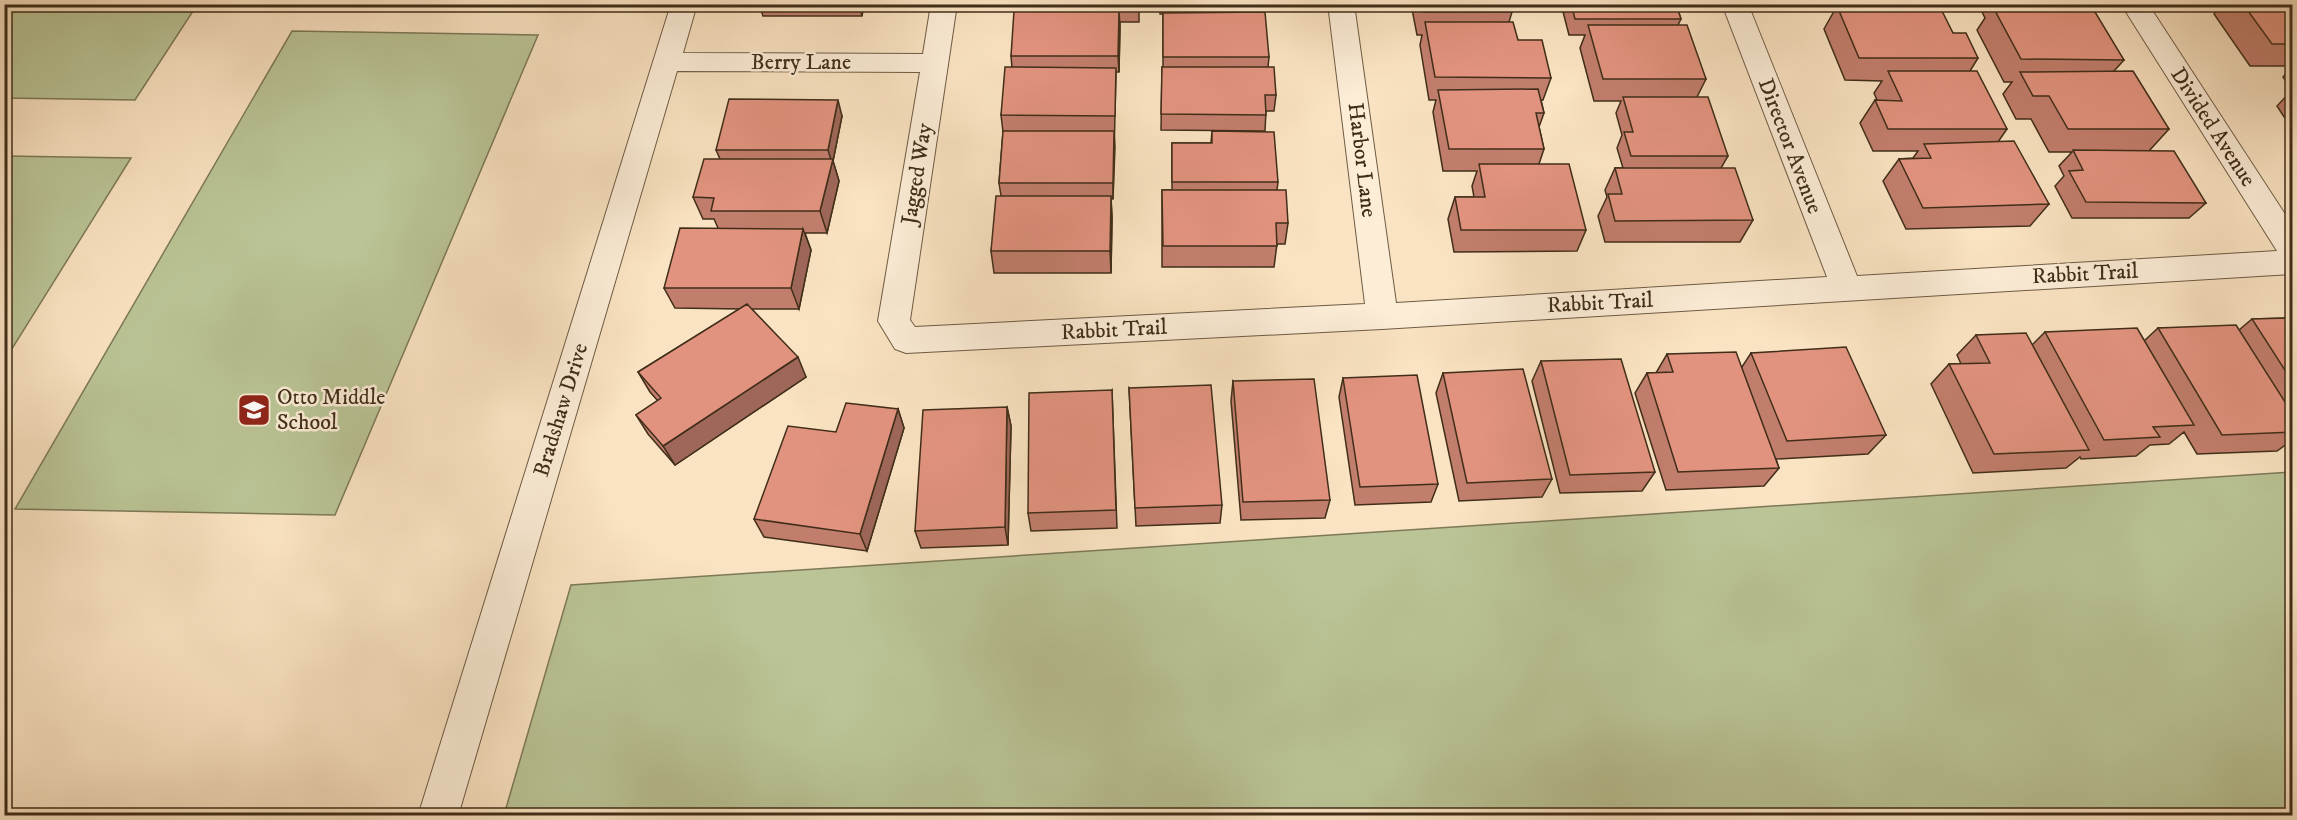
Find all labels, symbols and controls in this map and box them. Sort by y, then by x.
street label: Berry Lane [751,49,851,76]
street label: Divided Avenue [2164,62,2262,192]
street label: Director Avenue [1752,74,1828,218]
street label: Harbor Lane [1342,101,1382,219]
street label: Jagged Way [895,121,938,229]
street label: Rabbit Trail [2031,258,2139,290]
street label: Rabbit Trail [1546,287,1654,319]
street label: Rabbit Trail [1060,314,1168,346]
street label: Bradshaw Drive [528,340,594,480]
place label: Otto Middle School [277,384,385,436]
school or university icon: Otto Middle School [236,392,272,428]

